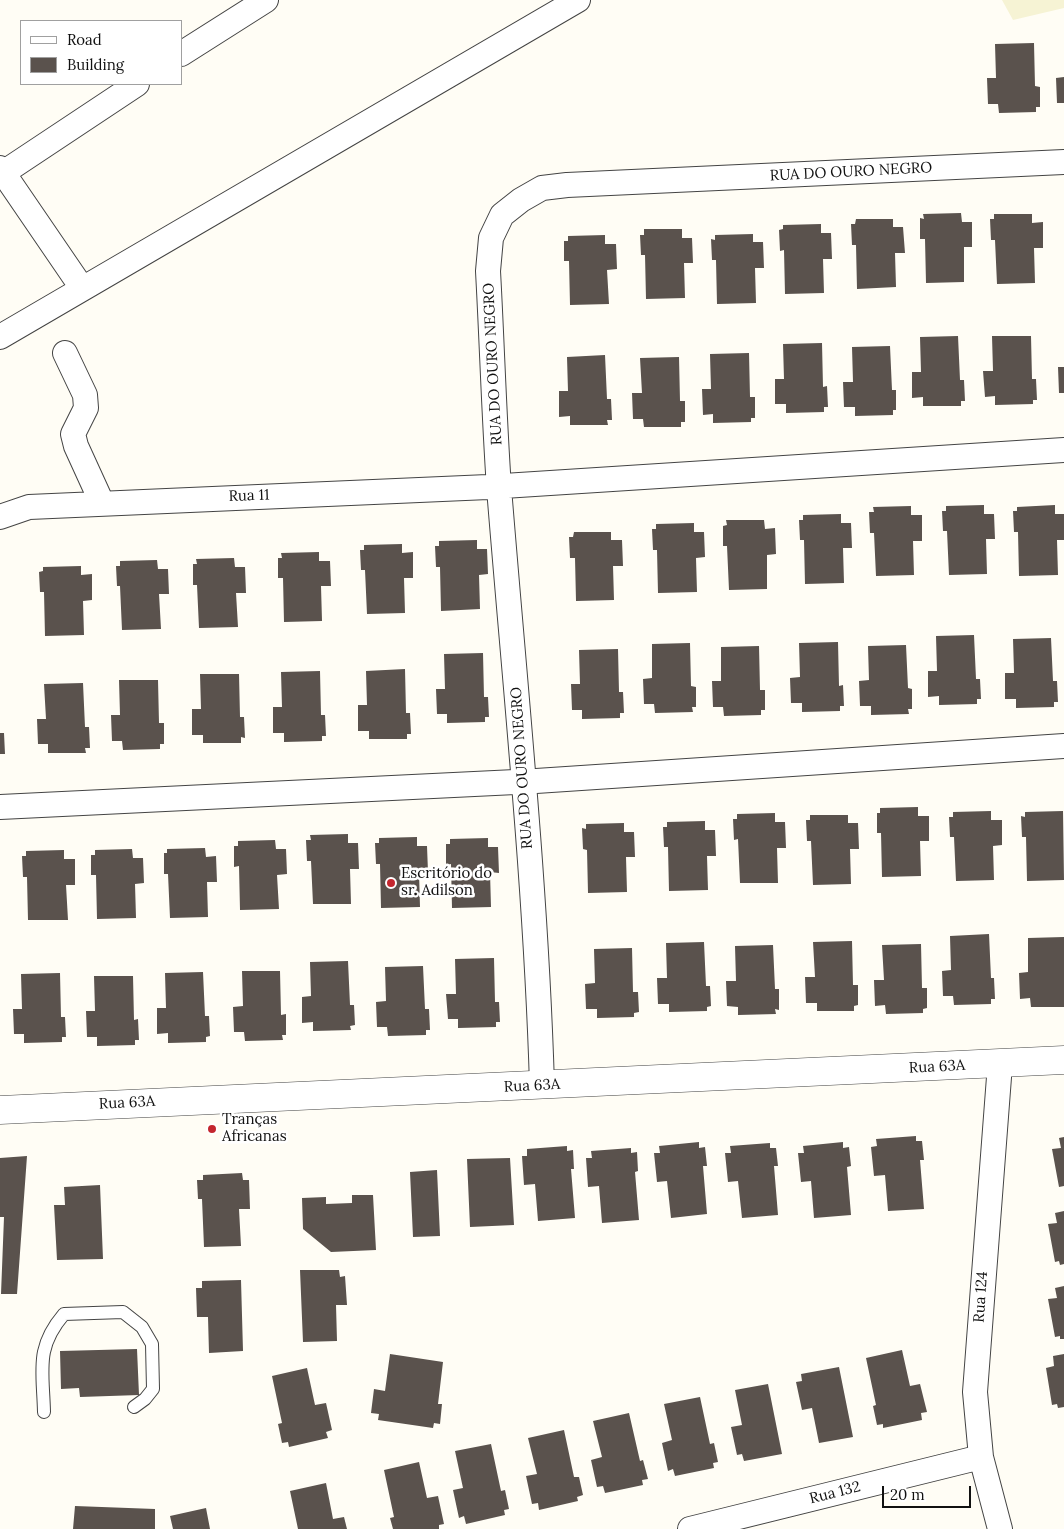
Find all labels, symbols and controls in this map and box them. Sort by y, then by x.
legend [20,20,182,85]
text: Road [67,30,102,49]
text: Building [67,55,124,74]
street label: RUA DO OURO NEGRO [769,159,933,185]
street label: RUA DO OURO NEGRO [480,282,506,446]
street label: Rua 11 [228,486,270,506]
street label: RUA DO OURO NEGRO [507,686,537,850]
place label: Escritório do sr. Adilson [401,865,492,900]
marker: Escritório do sr. Adilson [385,877,397,889]
street label: Rua 63A [908,1057,966,1077]
street label: Rua 63A [503,1076,561,1096]
street label: Rua 63A [98,1093,156,1113]
place label: Tranças Africanas [222,1111,287,1146]
marker: Tranças Africanas [206,1123,218,1135]
street label: Rua 124 [970,1271,992,1323]
scale bar [884,1476,973,1508]
street label: Rua 132 [808,1478,862,1508]
text: 20 m [890,1485,925,1504]

